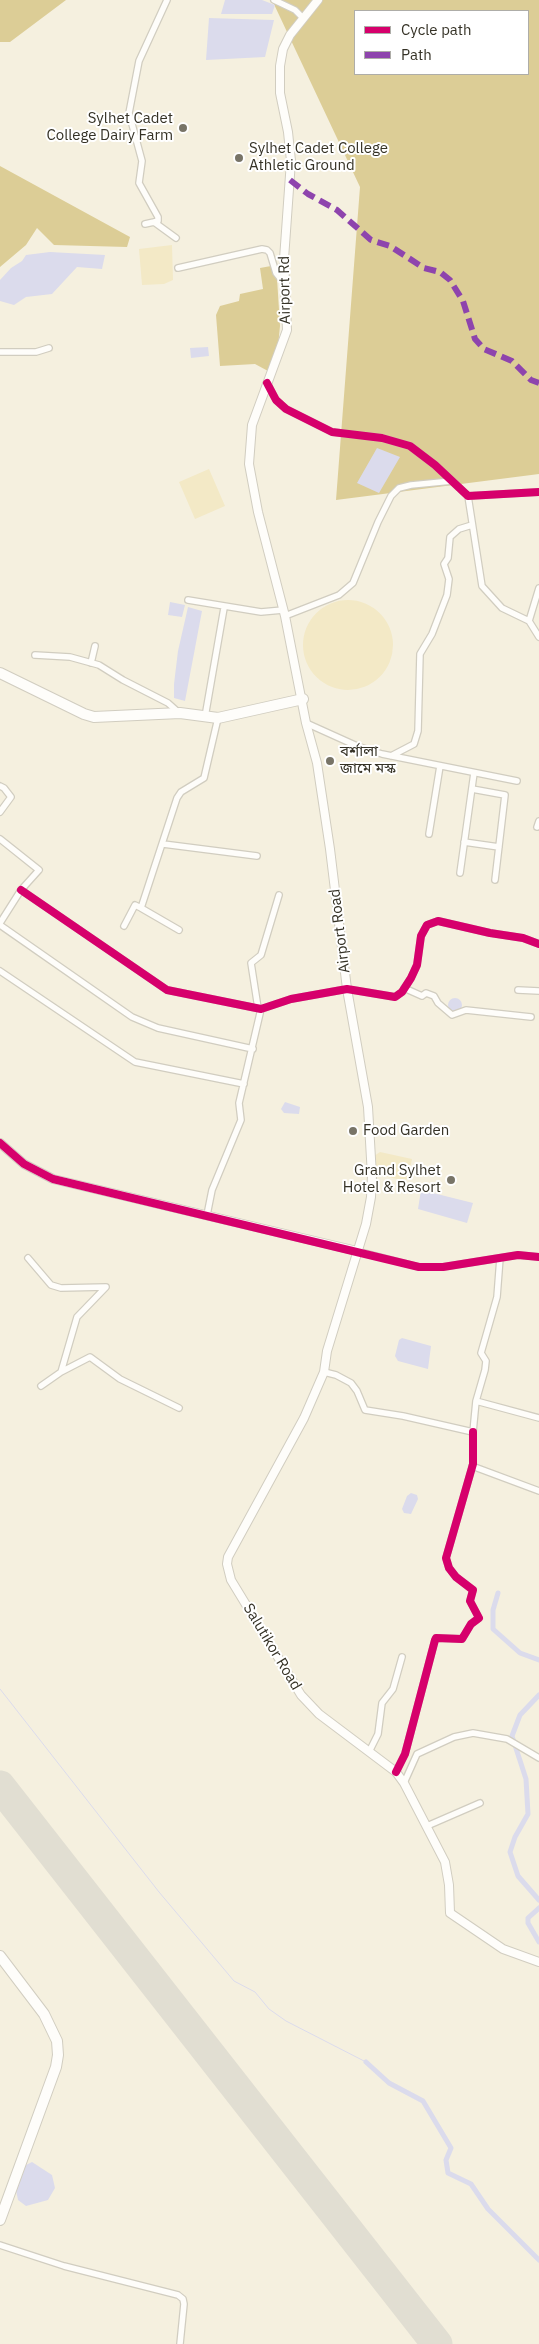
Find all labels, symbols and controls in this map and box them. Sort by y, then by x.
legend [354,10,529,75]
text: Cycle path [401,20,472,39]
text: Path [401,45,432,64]
place label: Sylhet Cadet College Dairy Farm [46,110,173,145]
marker: Sylhet Cadet College Dairy Farm [177,122,189,134]
place label: Sylhet Cadet College Athletic Ground [249,140,388,175]
marker: Sylhet Cadet College Athletic Ground [233,152,245,164]
street label: Airport Rd [275,256,295,324]
place label: বর্শালা জামে মস্ক [340,743,395,778]
marker: বর্শালা জামে মস্ক [324,755,336,767]
street label: Airport Road [326,888,354,974]
place label: Food Garden [363,1122,449,1140]
marker: Food Garden [347,1125,359,1137]
place label: Grand Sylhet Hotel & Resort [343,1162,441,1197]
marker: Grand Sylhet Hotel & Resort [445,1174,457,1186]
street label: Salutikor Road [239,1600,305,1694]

